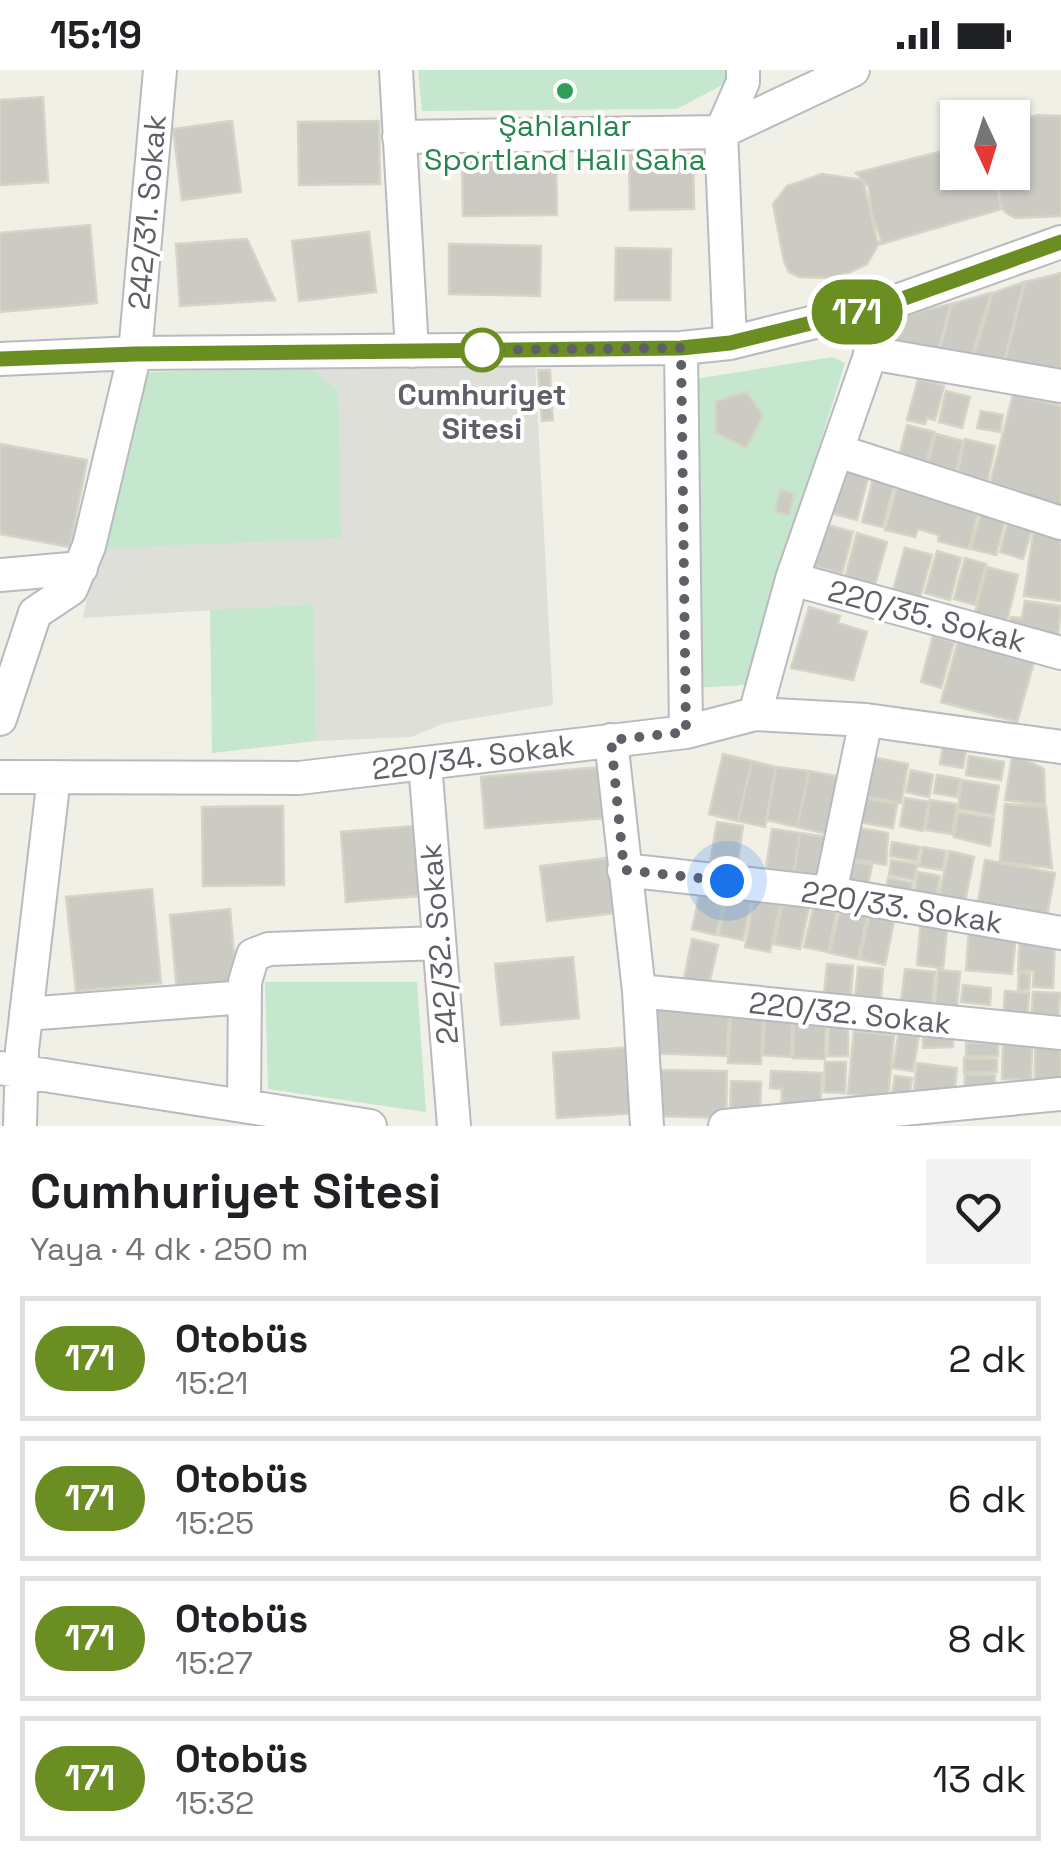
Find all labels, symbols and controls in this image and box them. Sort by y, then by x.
text: 15:19 [50,11,142,59]
marker: Şahlanlar Sportland Halı Saha [554,80,576,102]
north arrow [940,100,1030,190]
map controls [940,100,1030,190]
place label: Şahlanlar Sportland Halı Saha [424,106,706,179]
street label: 242/31. Sokak [119,113,175,311]
line badge: 171 [800,280,914,344]
text: 171 [832,290,882,334]
marker: Cumhuriyet Sitesi [461,329,503,371]
place label: Cumhuriyet Sitesi [398,375,567,448]
street label: 220/35. Sokak [824,571,1030,661]
street label: 220/34. Sokak [369,725,577,789]
street label: 242/32. Sokak [411,842,467,1046]
your location [702,856,752,906]
street label: 220/33. Sokak [799,872,1005,942]
street label: 220/32. Sokak [747,983,953,1043]
button: heart [926,1159,1031,1264]
text: Cumhuriyet Sitesi [30,1161,441,1222]
text: Yaya · 4 dk · 250 m [30,1229,309,1269]
text: Otobüs [175,1315,308,1363]
text: 2 dk [948,1335,1026,1383]
text: 171 [65,1336,115,1380]
text: 15:21 [175,1363,248,1403]
text: Otobüs [175,1455,308,1503]
text: 6 dk [948,1475,1026,1523]
text: 171 [65,1476,115,1520]
text: 15:25 [175,1503,254,1543]
text: Otobüs [175,1595,308,1643]
text: 8 dk [948,1615,1026,1663]
text: 171 [65,1616,115,1660]
text: 15:27 [175,1643,253,1683]
text: Otobüs [175,1735,308,1783]
text: 13 dk [932,1755,1026,1803]
text: 171 [65,1756,115,1800]
text: 15:32 [175,1783,254,1823]

